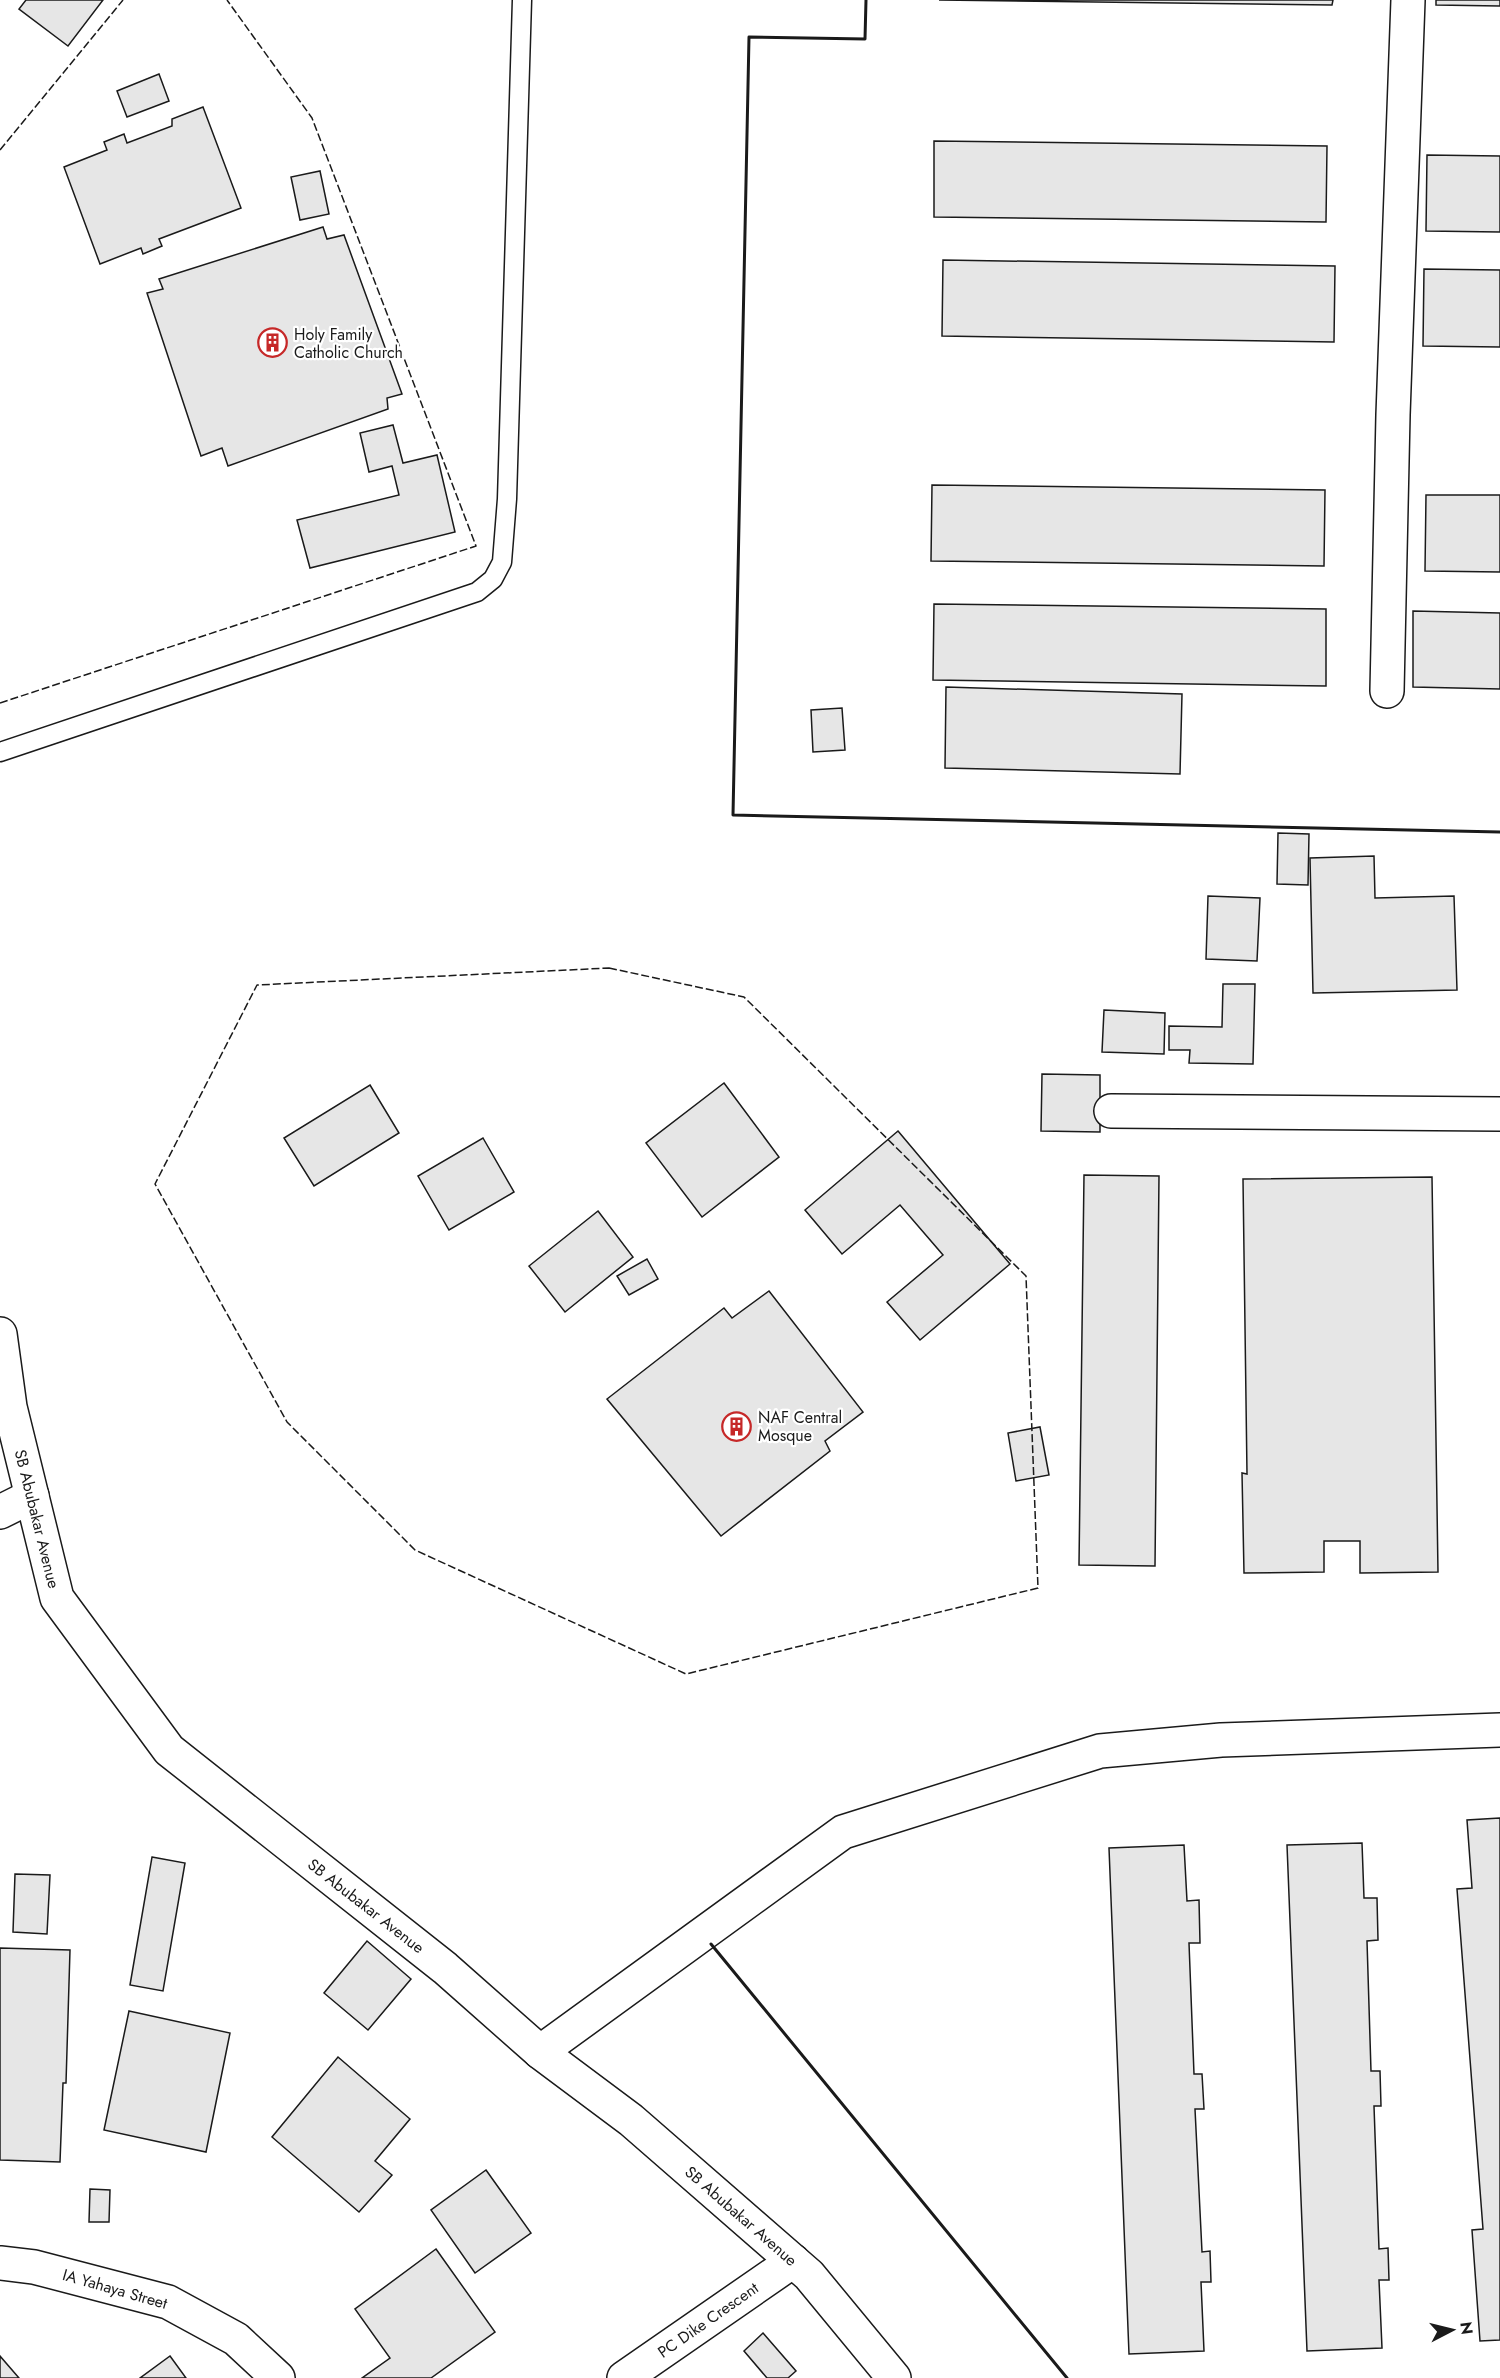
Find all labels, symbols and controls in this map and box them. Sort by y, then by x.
place label: Holy Family Catholic Church [294,323,403,364]
building icon: Holy Family Catholic Church [257,327,289,359]
place label: NAF Central Mosque [758,1406,842,1447]
building icon: NAF Central Mosque [721,1410,753,1442]
street label: SB Abubakar Avenue [9,1447,65,1591]
street label: SB Abubakar Avenue [303,1853,429,1959]
street label: SB Abubakar Avenue [680,2161,802,2271]
street label: IA Yahaya Street [60,2263,170,2315]
street label: PC Dike Crescent [653,2277,763,2363]
north arrow [1422,2300,1482,2360]
text: N [1454,2321,1479,2336]

